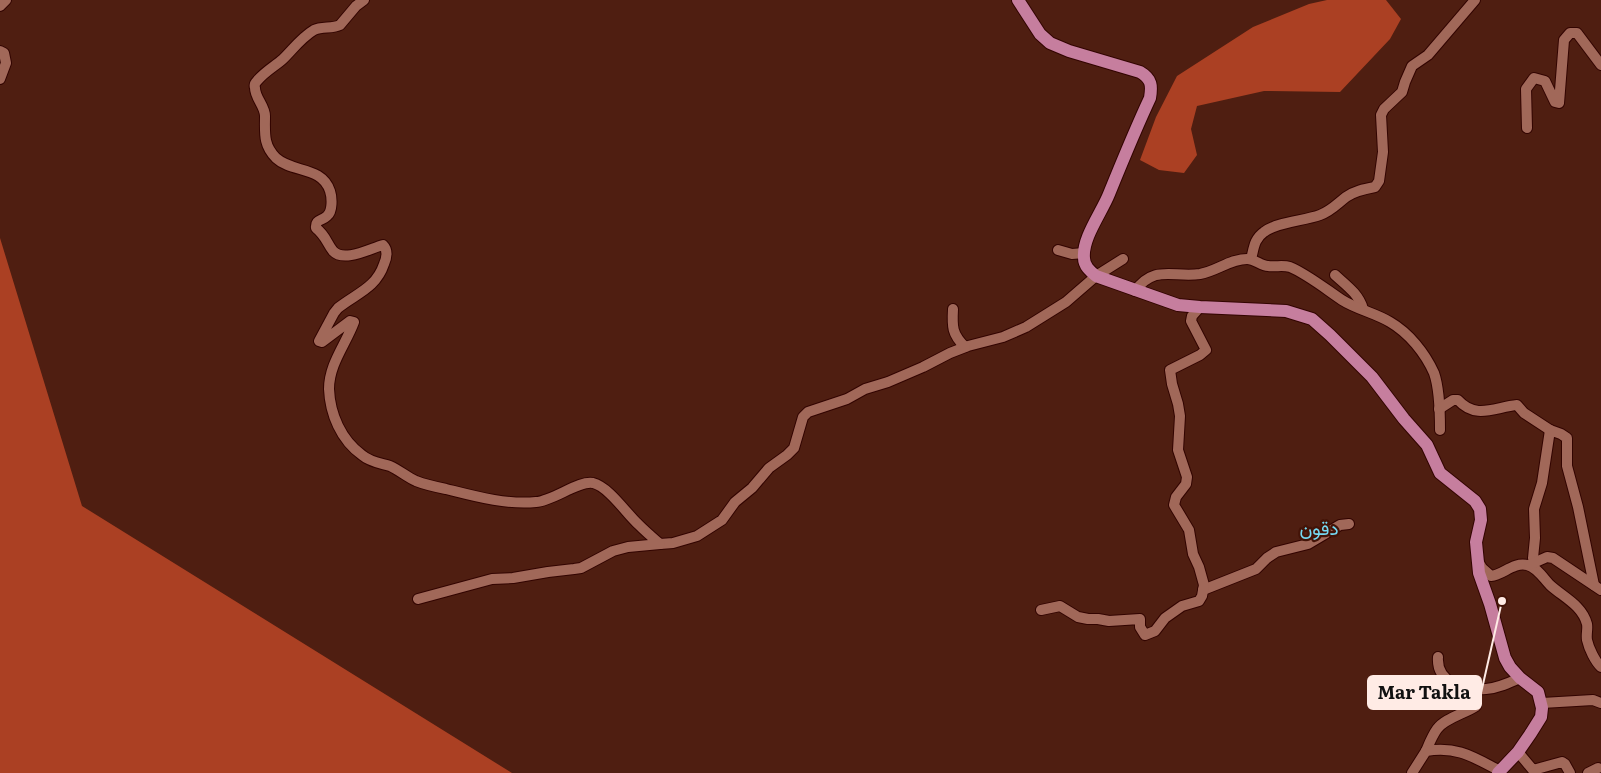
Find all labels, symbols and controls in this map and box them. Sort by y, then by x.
district label: دقون [1299,513,1339,541]
callout: Mar Takla [1368,676,1481,709]
text: Mar Takla [1377,678,1471,705]

